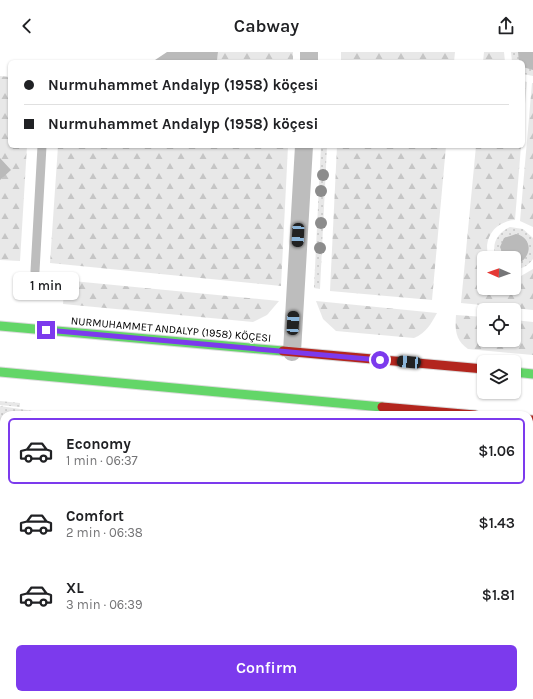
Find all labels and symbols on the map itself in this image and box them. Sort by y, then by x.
car [291,223,305,247]
north arrow [477,251,521,295]
callout: 1 min [13,272,79,300]
car [286,311,300,335]
street label: NURMUHAMMET ANDALYP (1958) KÖÇESI [70,313,272,345]
route end [37,321,55,339]
route start [371,351,389,369]
car [397,355,421,369]

